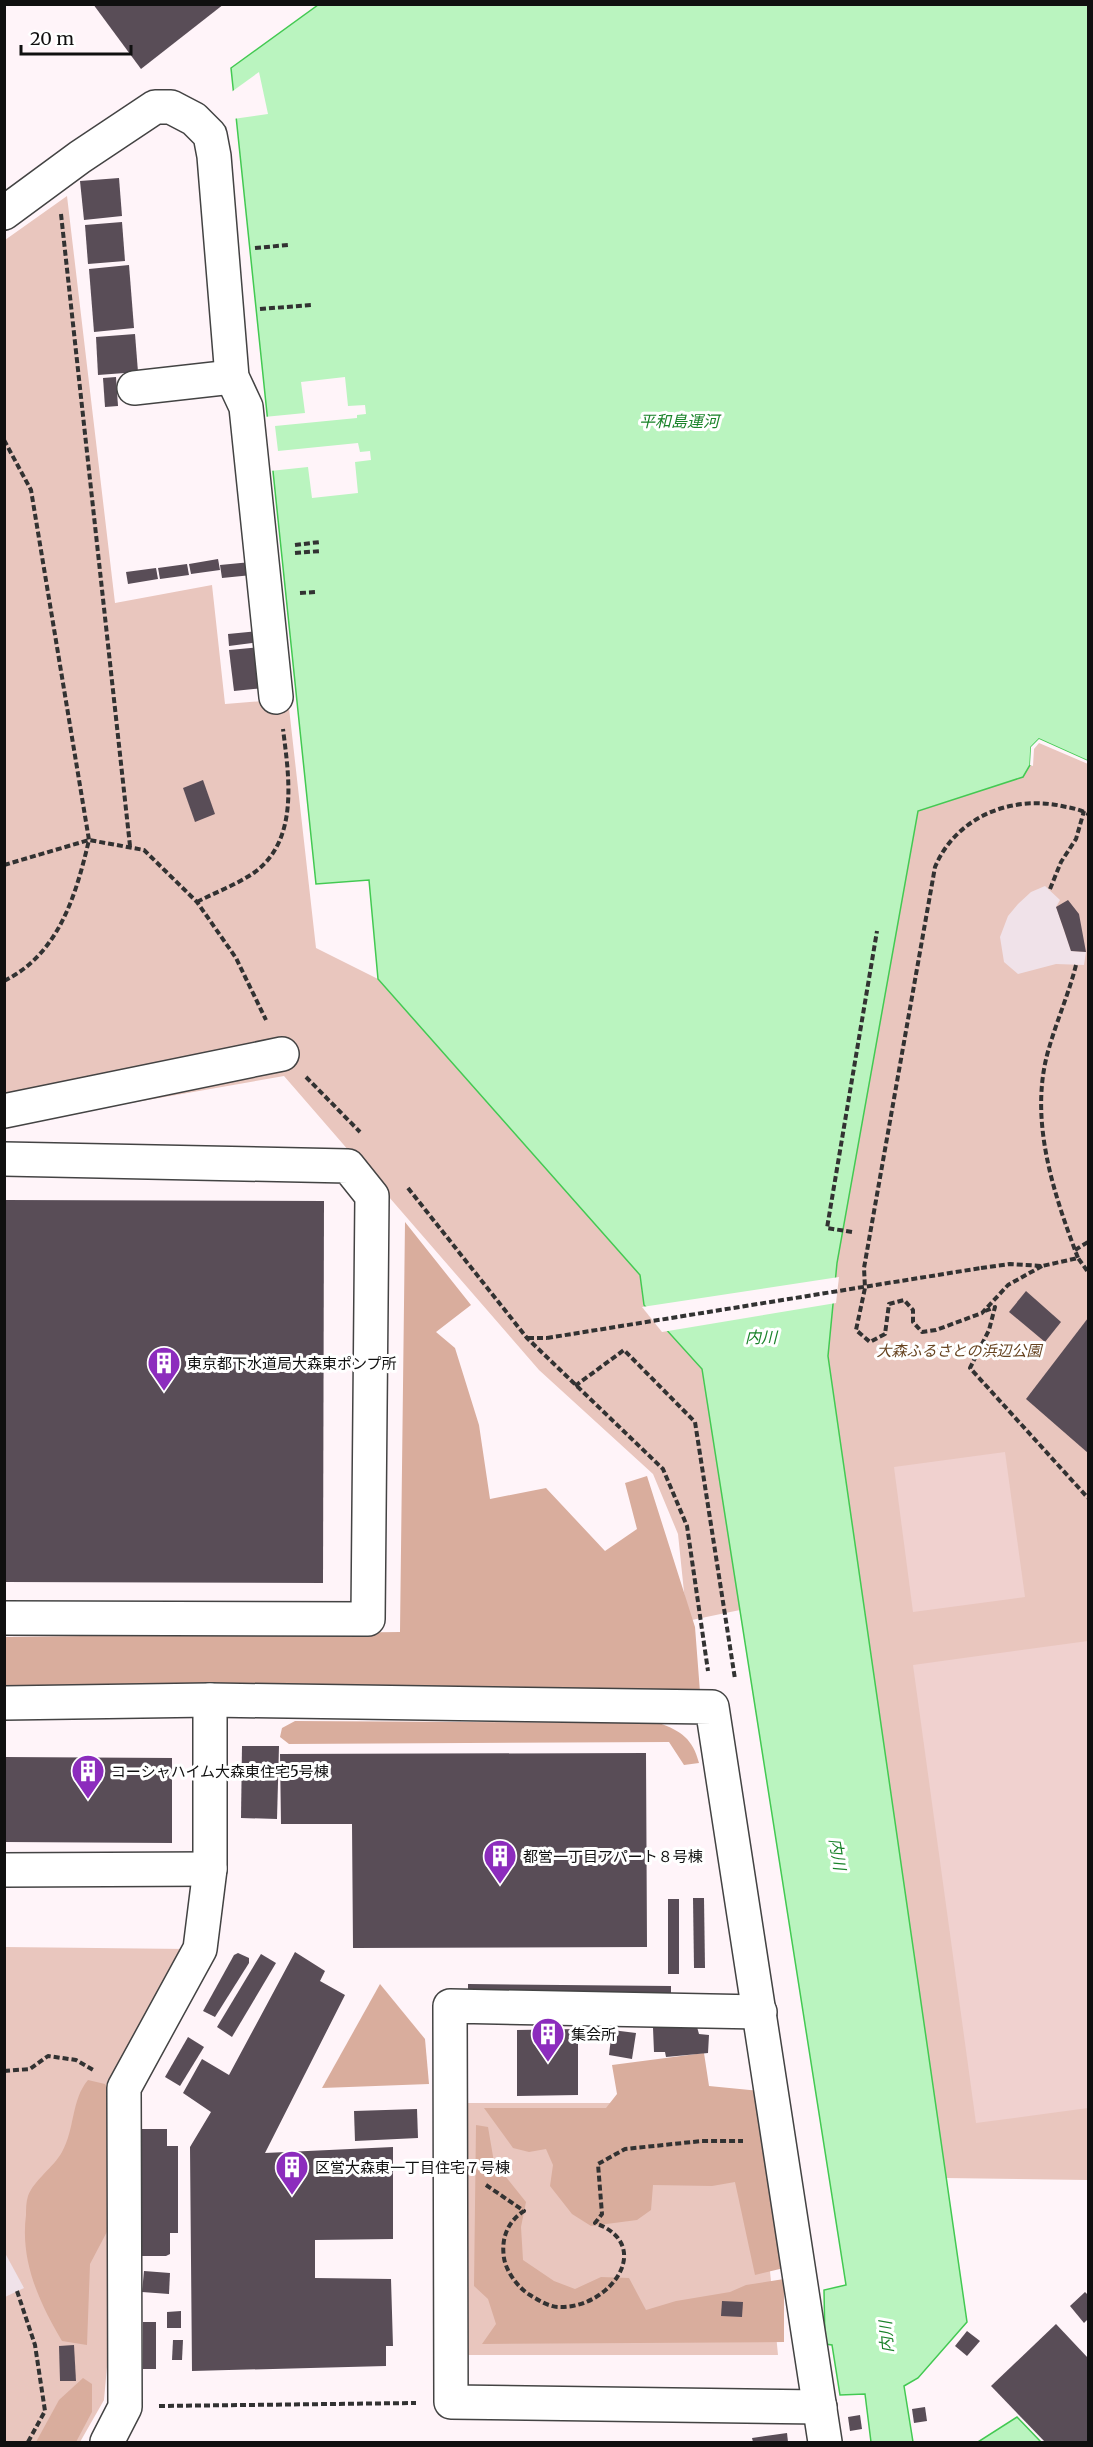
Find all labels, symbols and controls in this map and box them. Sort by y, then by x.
scale bar [21,18,130,56]
text: 20 m [30,27,74,50]
water label: 平和島運河 [639,411,722,431]
water label: 内川 [745,1327,779,1347]
park label: 大森ふるさとの浜辺公園 [877,1341,1043,1360]
building icon: 東京都下水道局大森東ポンプ所 [146,1345,182,1392]
place label: 東京都下水道局大森東ポンプ所 [187,1354,397,1373]
building icon: コーシャハイム大森東住宅5号棟 [70,1753,106,1800]
place label: コーシャハイム大森東住宅5号棟 [111,1762,329,1781]
water label: 内川 [826,1837,851,1873]
building icon: 都営一丁目アパート８号棟 [482,1838,518,1885]
place label: 都営一丁目アパート８号棟 [523,1847,703,1866]
building icon: 集会所 [530,2016,566,2063]
place label: 集会所 [571,2025,616,2044]
building icon: 区営大森東一丁目住宅７号棟 [274,2149,310,2196]
place label: 区営大森東一丁目住宅７号棟 [315,2158,510,2177]
water label: 内川 [875,2318,897,2354]

